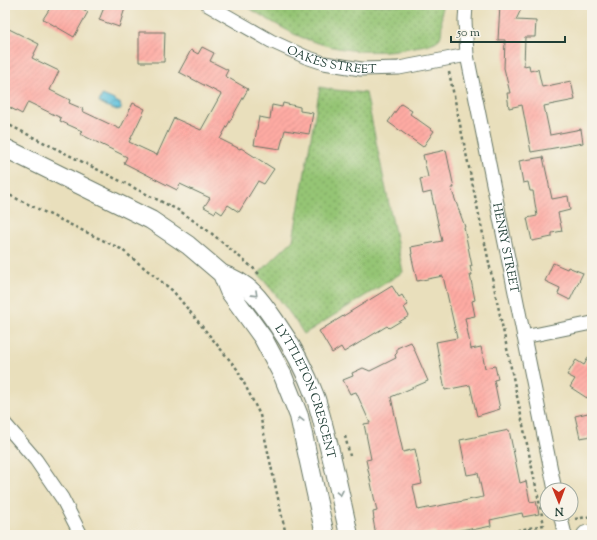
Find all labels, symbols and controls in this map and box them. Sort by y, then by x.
scale bar [451,18,565,44]
text: 50 m [456,24,480,42]
street label: OAKES STREET [284,41,377,79]
street label: HENRY STREET [487,202,523,295]
one-way arrow [250,289,258,297]
street label: LYTTLETON CRESCENT [270,321,340,461]
one-way arrow [296,417,304,424]
north arrow [539,482,579,522]
one-way arrow [336,490,344,496]
text: N [554,503,565,519]

